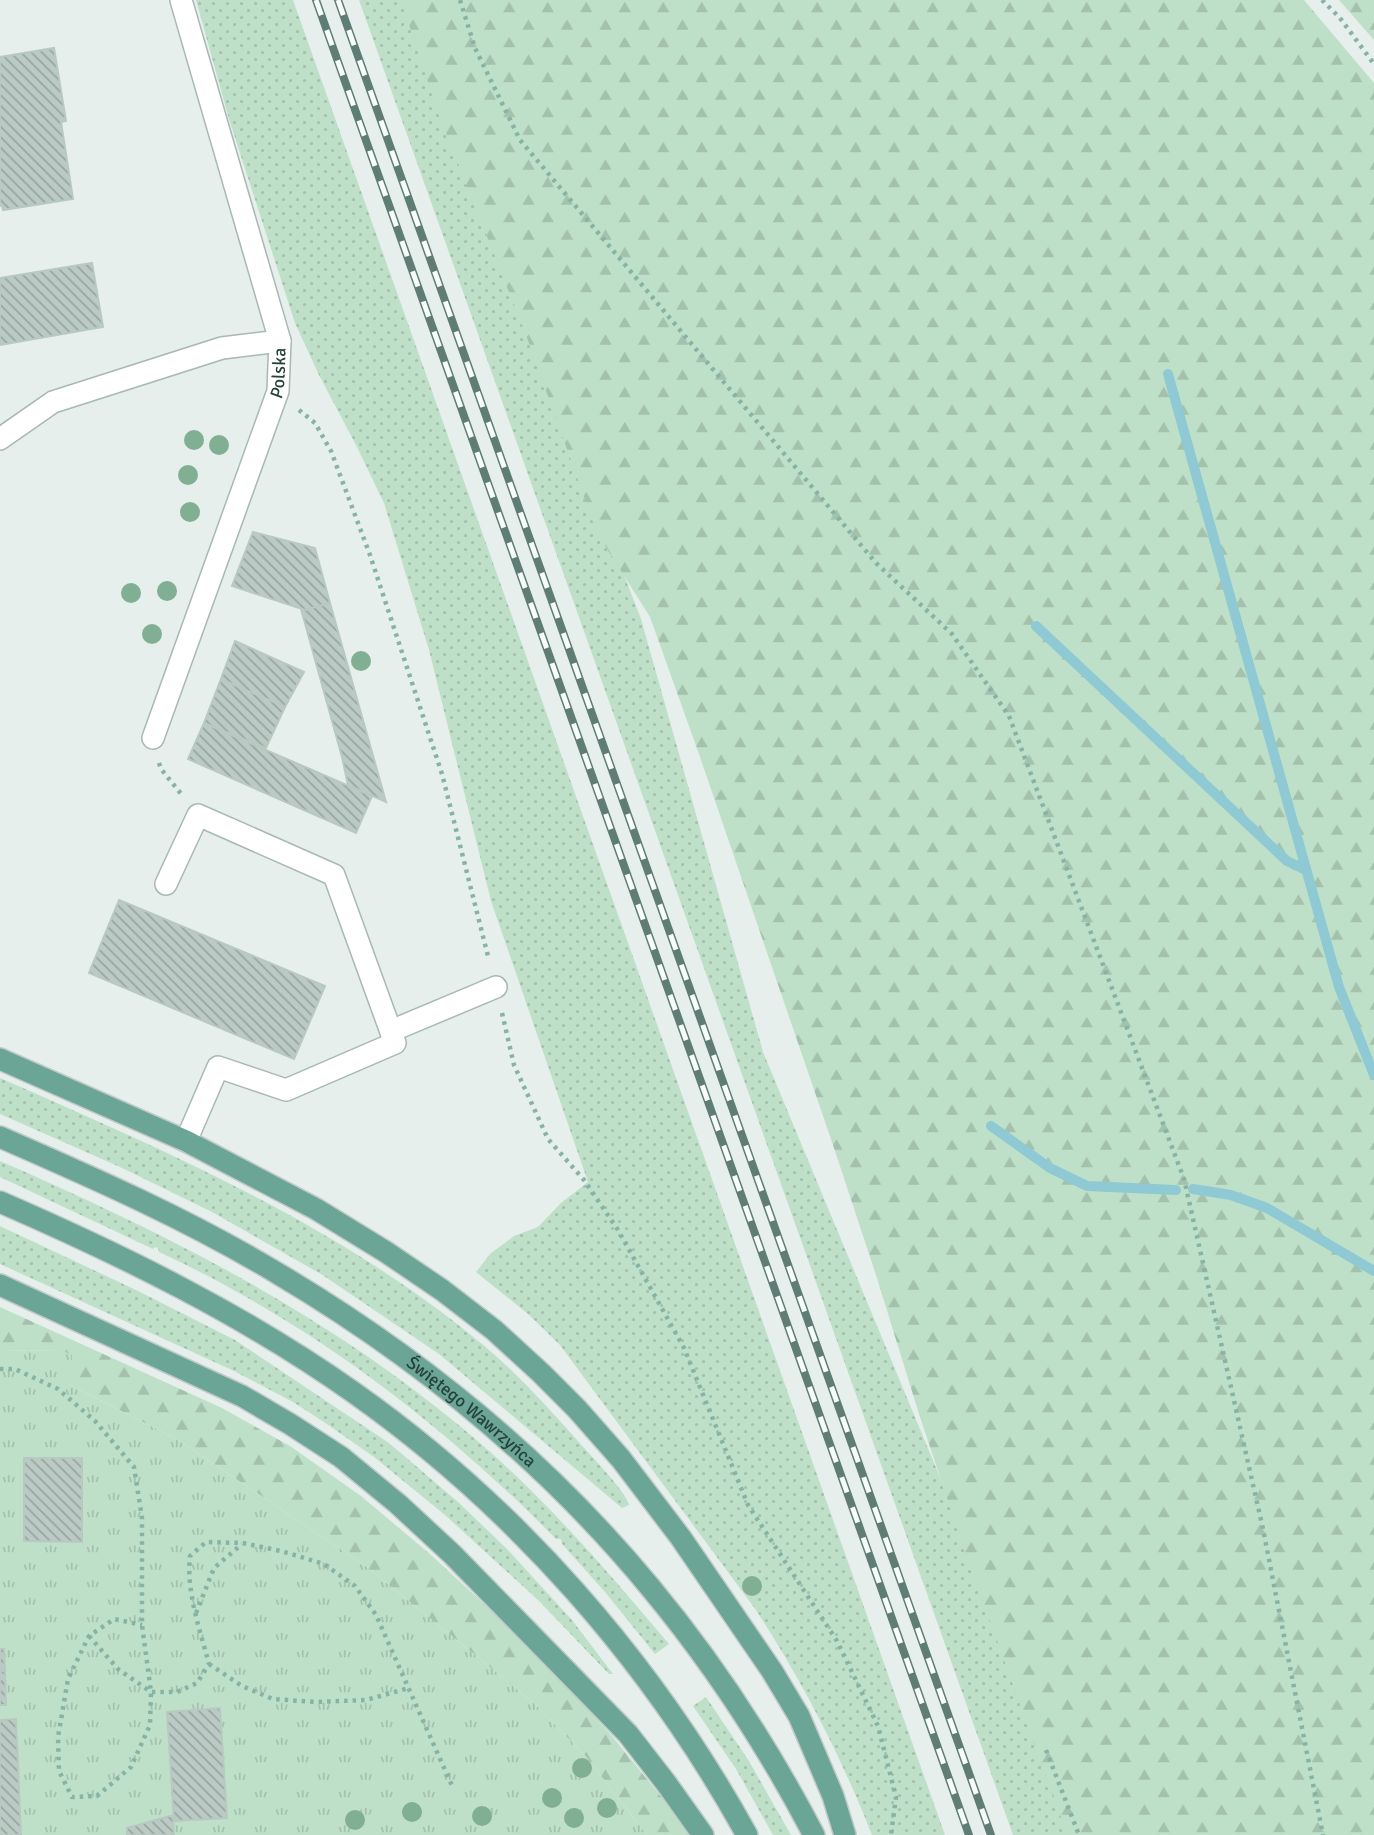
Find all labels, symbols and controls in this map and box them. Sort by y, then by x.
street label: Polska [265,347,291,401]
street label: Świętego Wawrzyńca [402,1351,541,1472]

